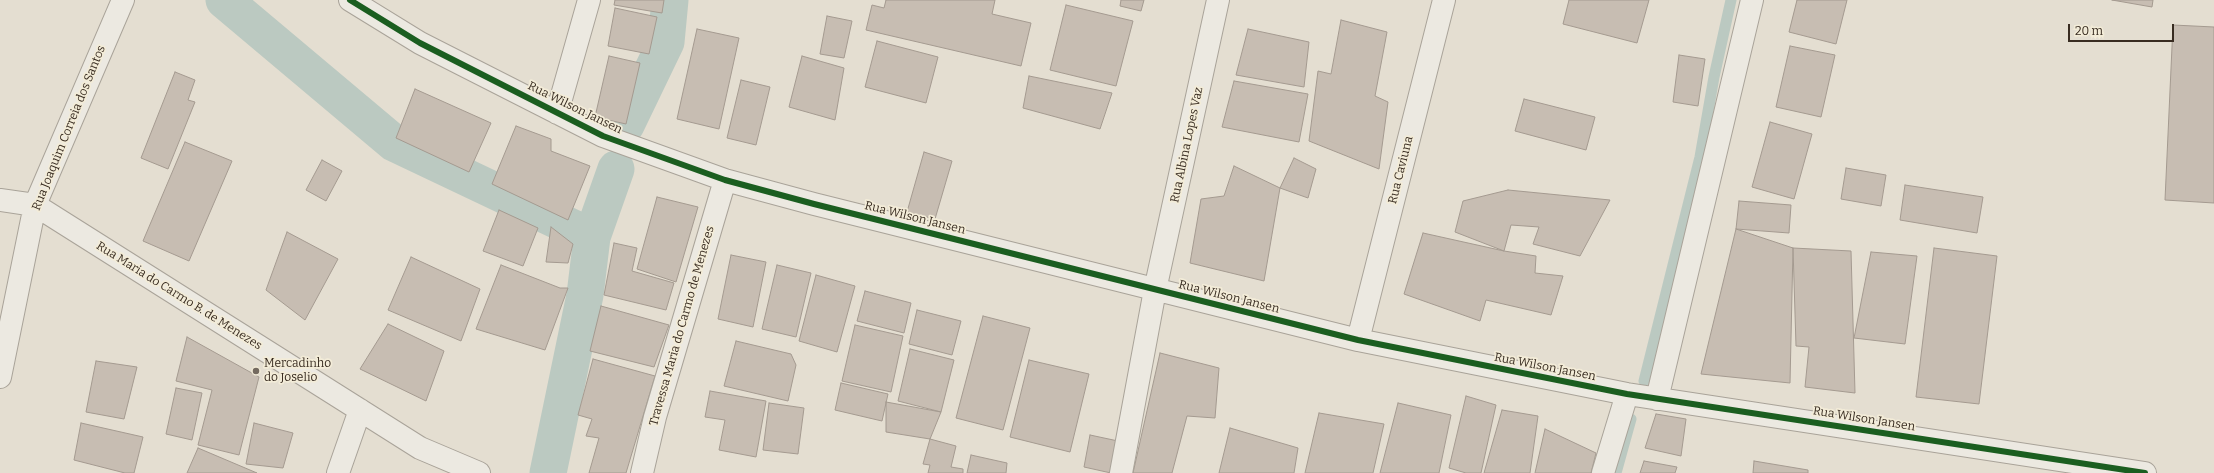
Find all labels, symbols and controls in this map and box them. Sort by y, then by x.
scale bar [2070,16,2176,42]
text: 20 m [2075,24,2103,38]
street label: Rua Joaquim Correia dos Santos [29,43,109,213]
street label: Rua Wilson Jansen [525,79,625,137]
street label: Rua Albina Lopes Vaz [1168,86,1206,204]
street label: Rua Caviuna [1386,135,1416,205]
street label: Rua Wilson Jansen [863,199,967,237]
street label: Travessa Maria do Carmo de Menezes [647,224,717,428]
street label: Rua Maria do Carmo B. de Menezes [94,239,264,353]
street label: Rua Wilson Jansen [1177,278,1281,316]
street label: Rua Wilson Jansen [1493,350,1597,384]
place label: Mercadinho do Joselio [264,357,331,385]
marker: Mercadinho do Joselio [251,366,261,376]
street label: Rua Wilson Jansen [1812,404,1916,434]

